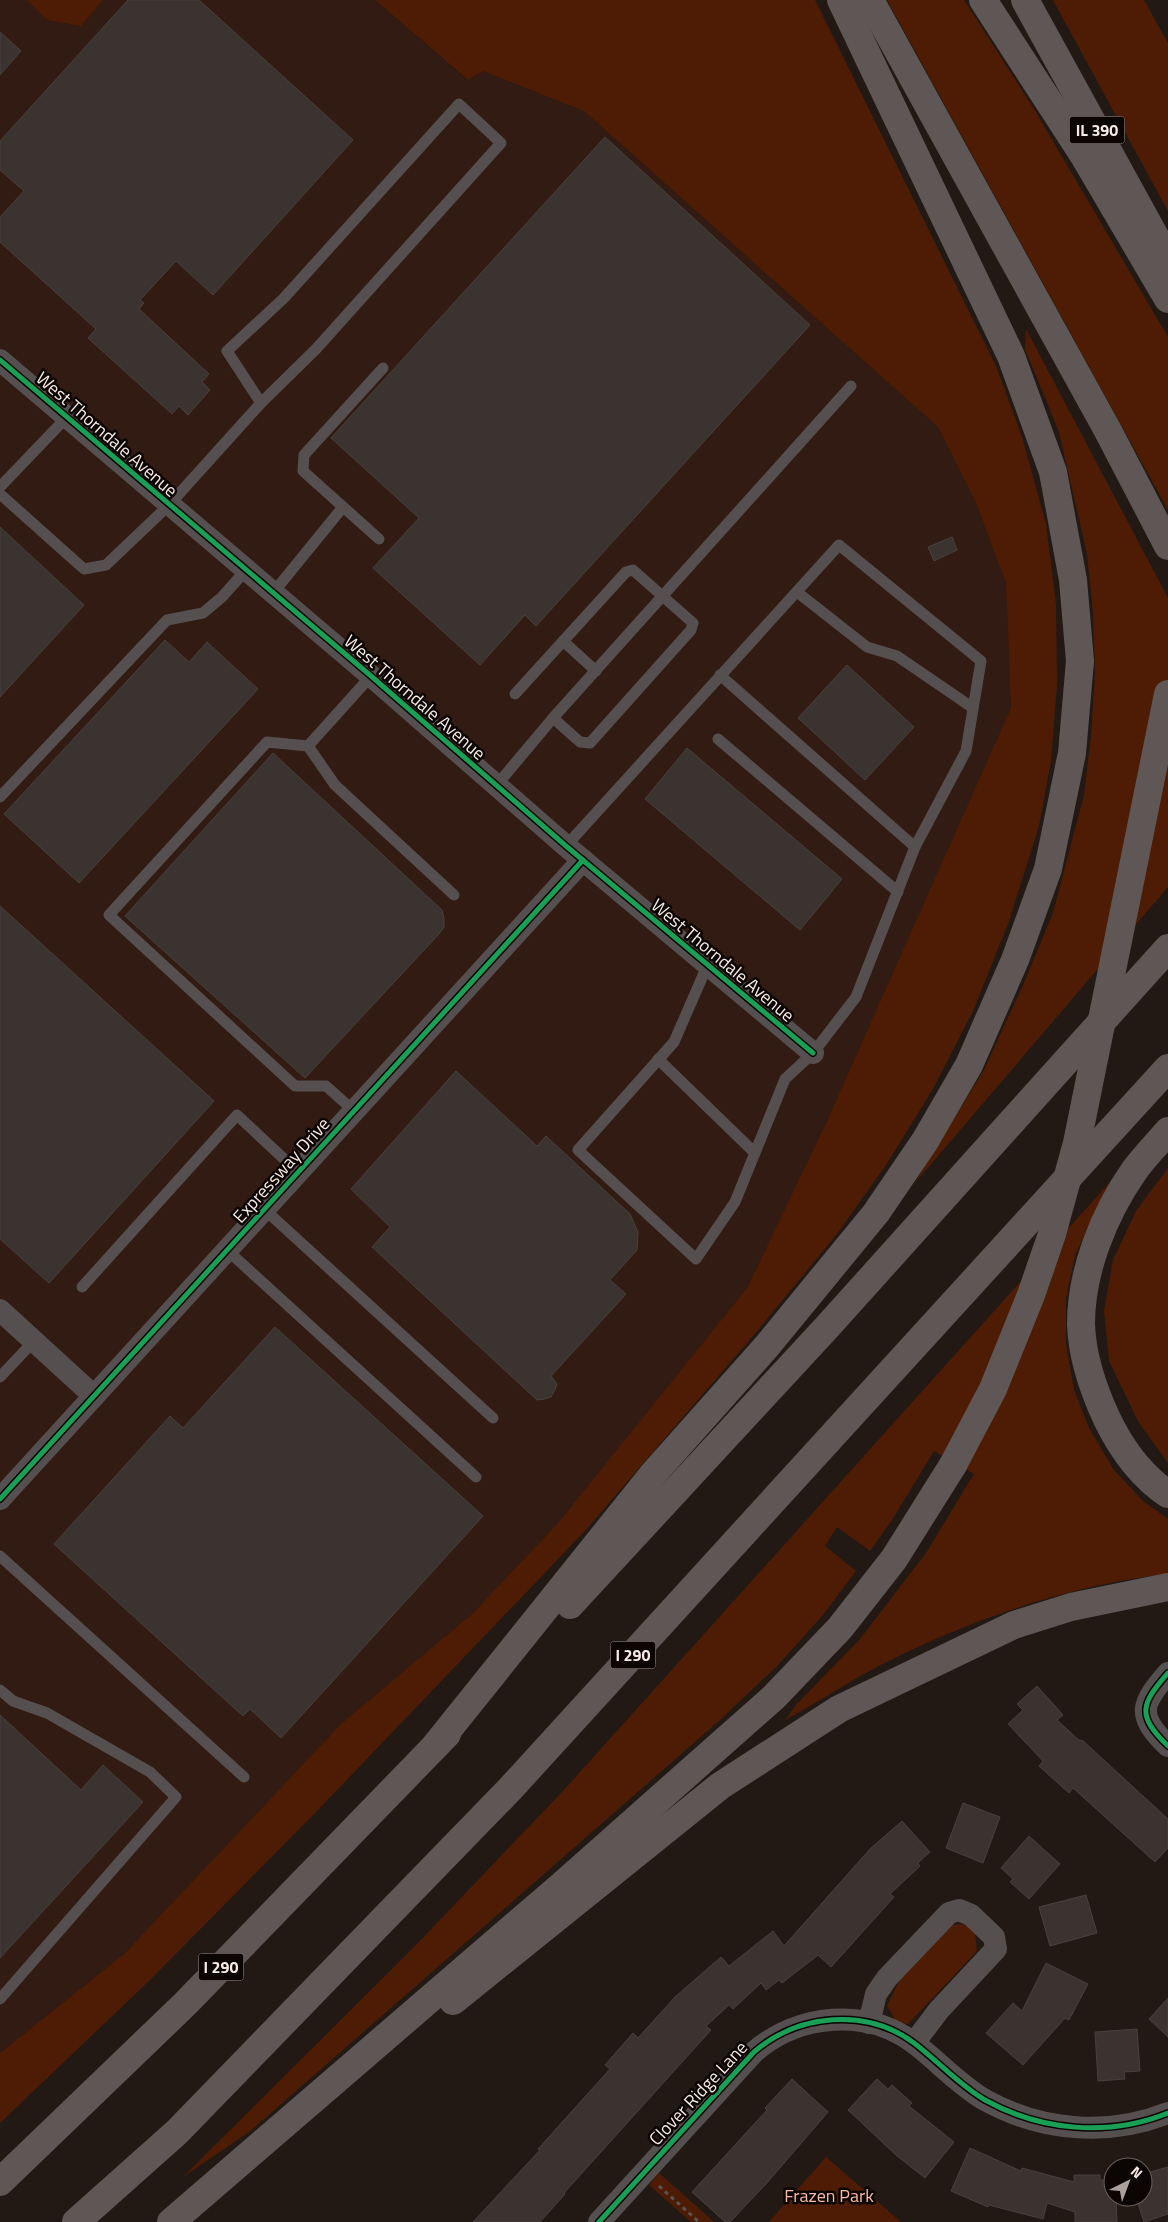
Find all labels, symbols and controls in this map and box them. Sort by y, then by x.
road number: IL 390 [1070,116,1124,144]
street label: West Thorndale Avenue [30,365,184,503]
street label: West Thorndale Avenue [338,628,492,766]
street label: West Thorndale Avenue [645,892,801,1028]
street label: Expressway Drive [226,1111,336,1229]
road number: I 290 [610,1642,656,1668]
road number: I 290 [198,1954,244,1980]
street label: Clover Ridge Lane [642,2035,754,2151]
north arrow [1103,2157,1153,2207]
text: N [1126,2161,1148,2183]
park label: Frazen Park [784,2182,874,2209]

